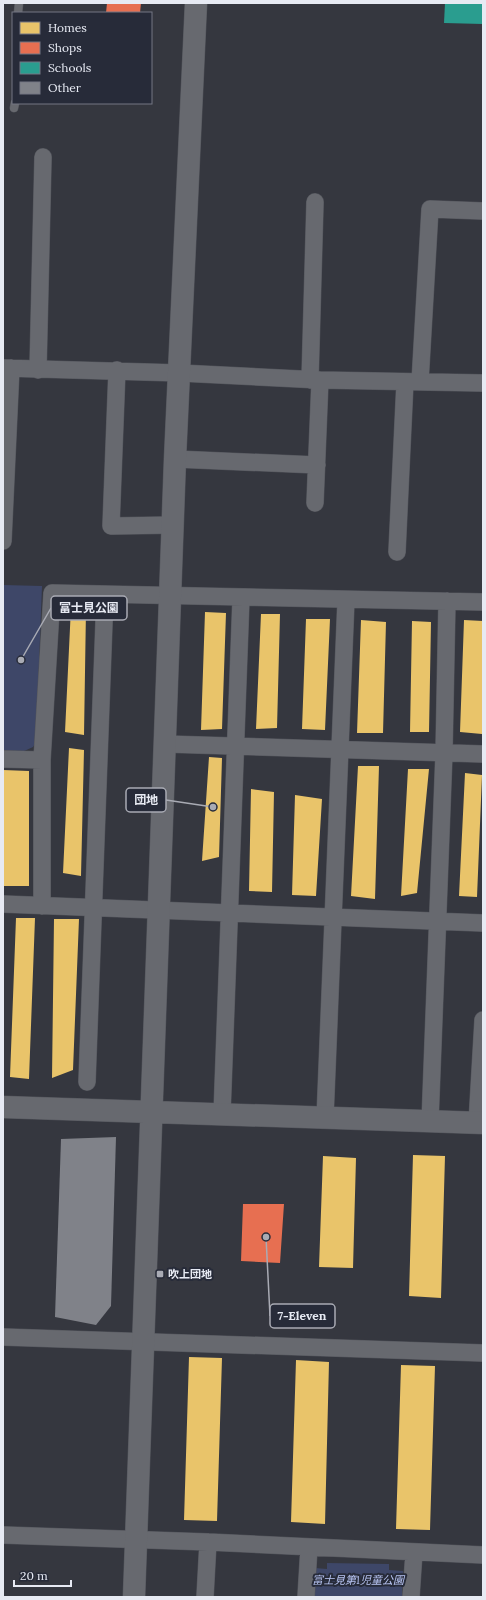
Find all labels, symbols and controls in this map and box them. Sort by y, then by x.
legend [12,12,152,104]
text: Homes [48,20,87,35]
text: Shops [48,40,82,55]
text: Schools [48,60,92,75]
text: Other [48,80,82,95]
callout: 富士見公園 [51,596,127,620]
text: 富士見公園 [59,600,119,615]
callout: 団地 [126,788,166,812]
text: 団地 [134,792,158,807]
place label: 吹上団地 [168,1267,212,1281]
marker: 吹上団地 [155,1269,165,1279]
callout: 7-Eleven [270,1304,335,1328]
text: 7-Eleven [278,1308,327,1323]
scale bar [14,1562,71,1588]
text: 20 m [20,1568,48,1583]
park label: 富士見第1児童公園 [312,1573,406,1587]

